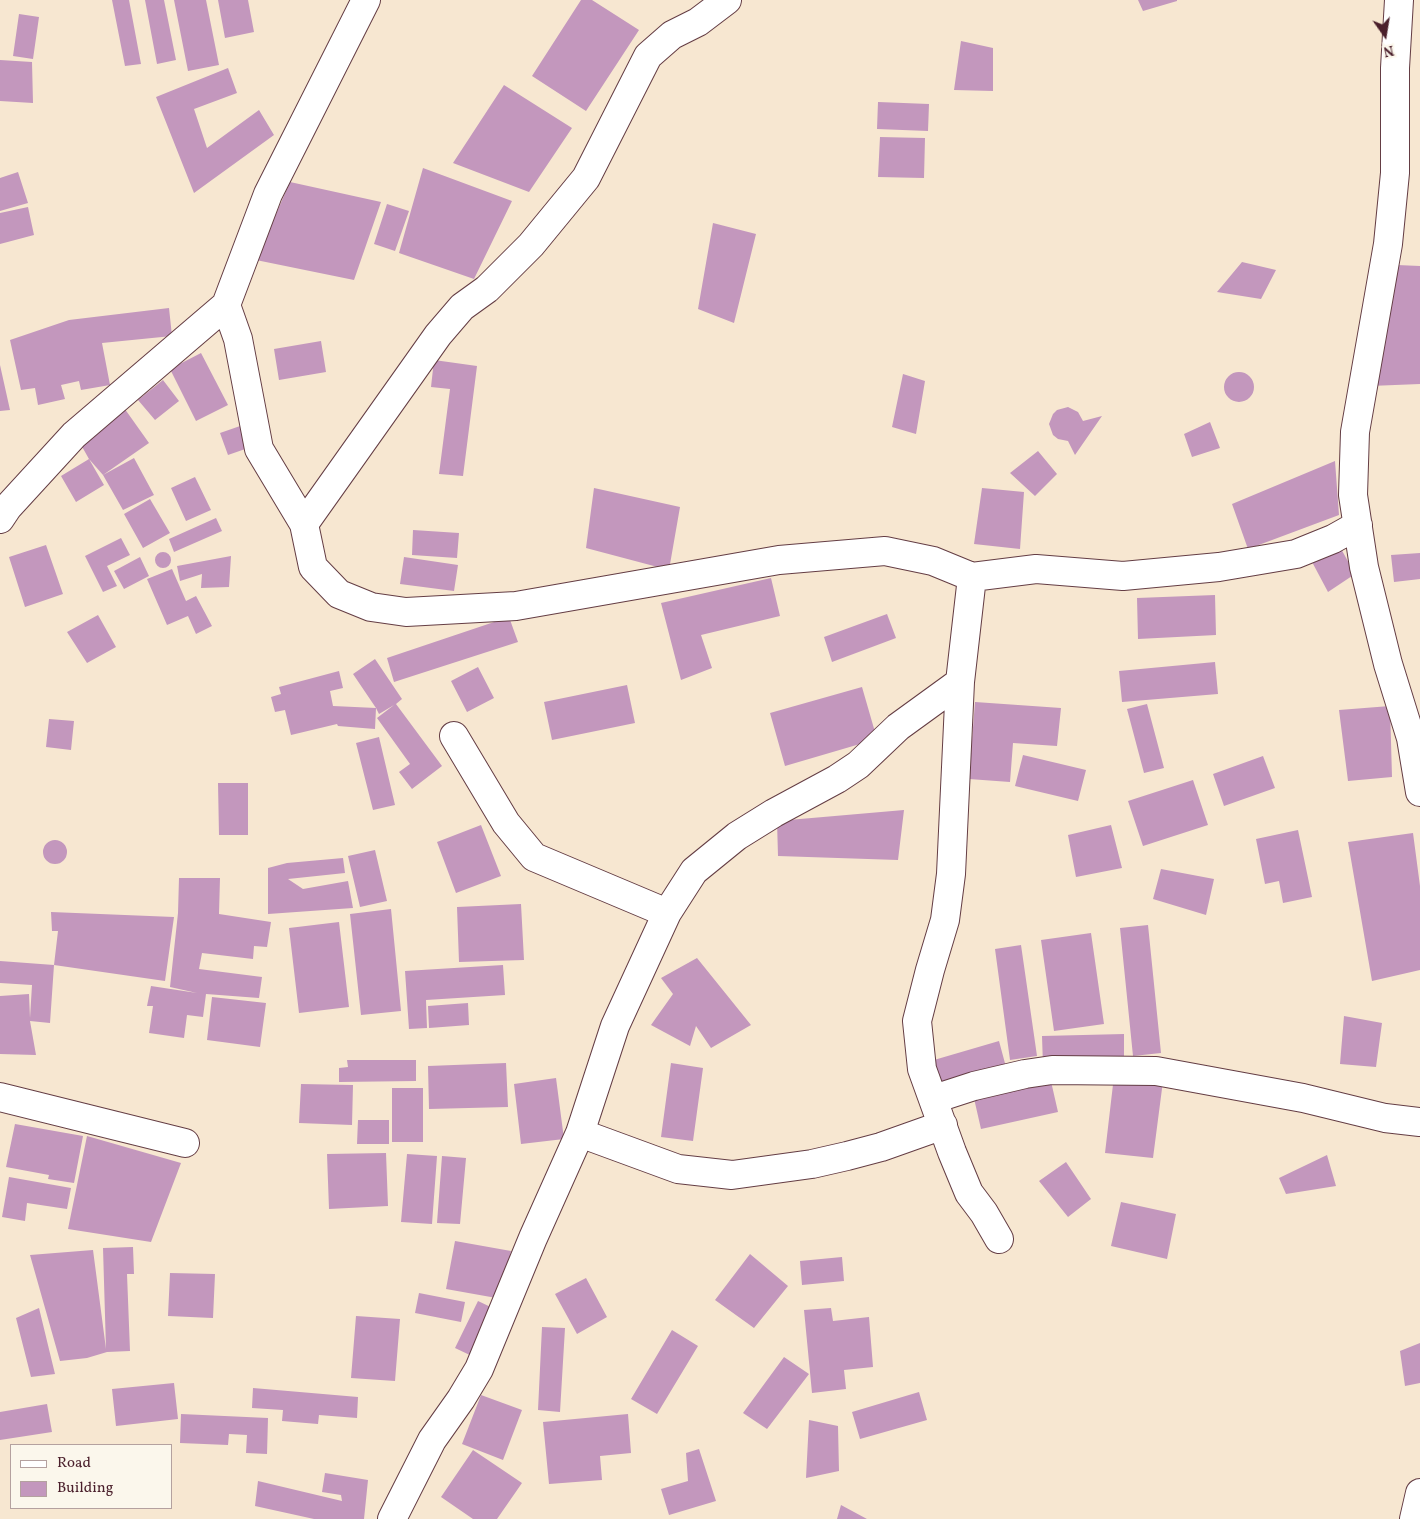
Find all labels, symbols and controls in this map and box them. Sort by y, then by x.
north arrow [1360,10,1410,60]
text: N [1381,40,1396,61]
legend [10,1444,172,1509]
text: Road [57,1453,91,1474]
text: Building [57,1478,113,1499]

